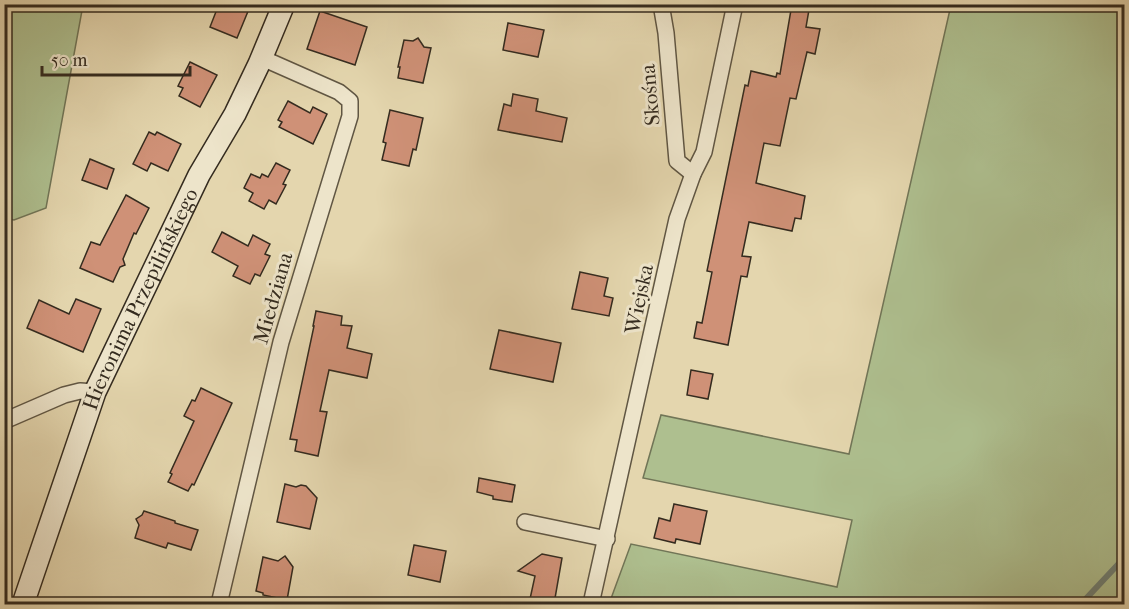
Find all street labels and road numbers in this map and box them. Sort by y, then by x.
street label: Skośna [635,63,665,127]
street label: Hieronima Przepilińskiego [78,185,203,413]
street label: Miedziana [248,249,298,347]
street label: Wiejska [620,262,658,337]

